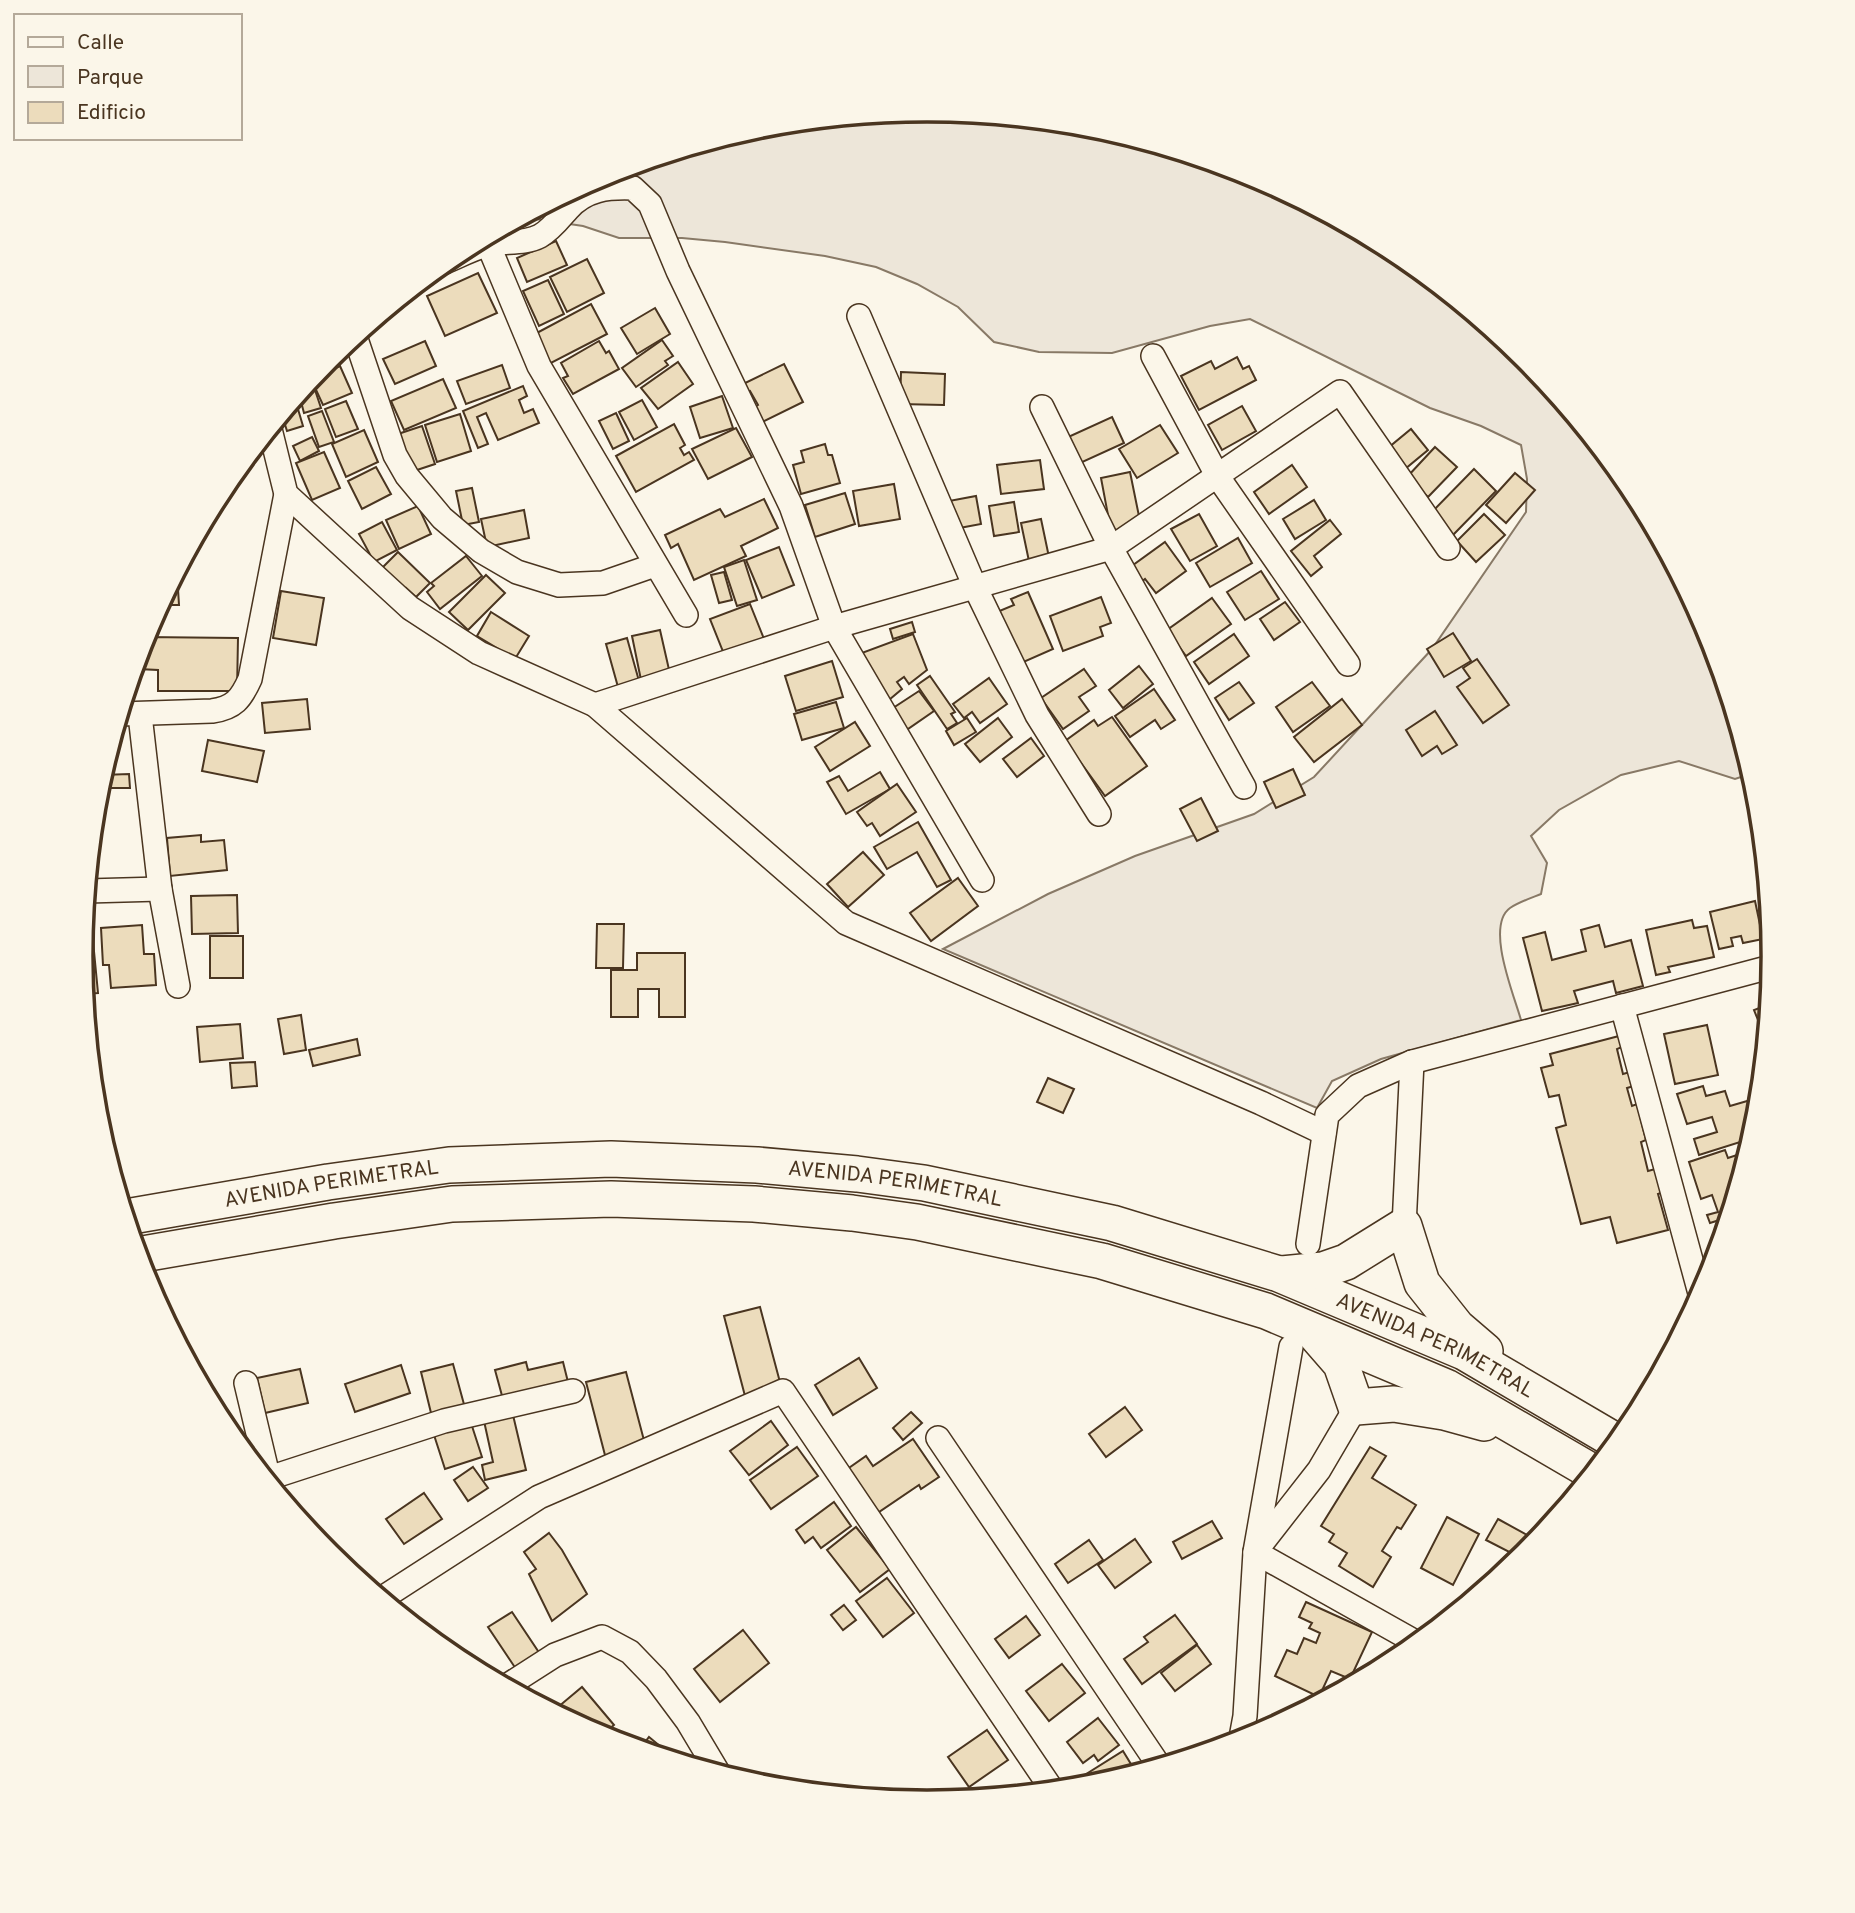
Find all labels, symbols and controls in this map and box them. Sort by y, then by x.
legend [14,14,242,140]
text: Calle [77,30,124,57]
text: Parque [77,65,144,92]
text: Edificio [77,100,146,127]
street label: AVENIDA PERIMETRAL [222,1155,441,1215]
street label: AVENIDA PERIMETRAL [787,1156,1005,1214]
street label: AVENIDA PERIMETRAL [1332,1288,1539,1405]

